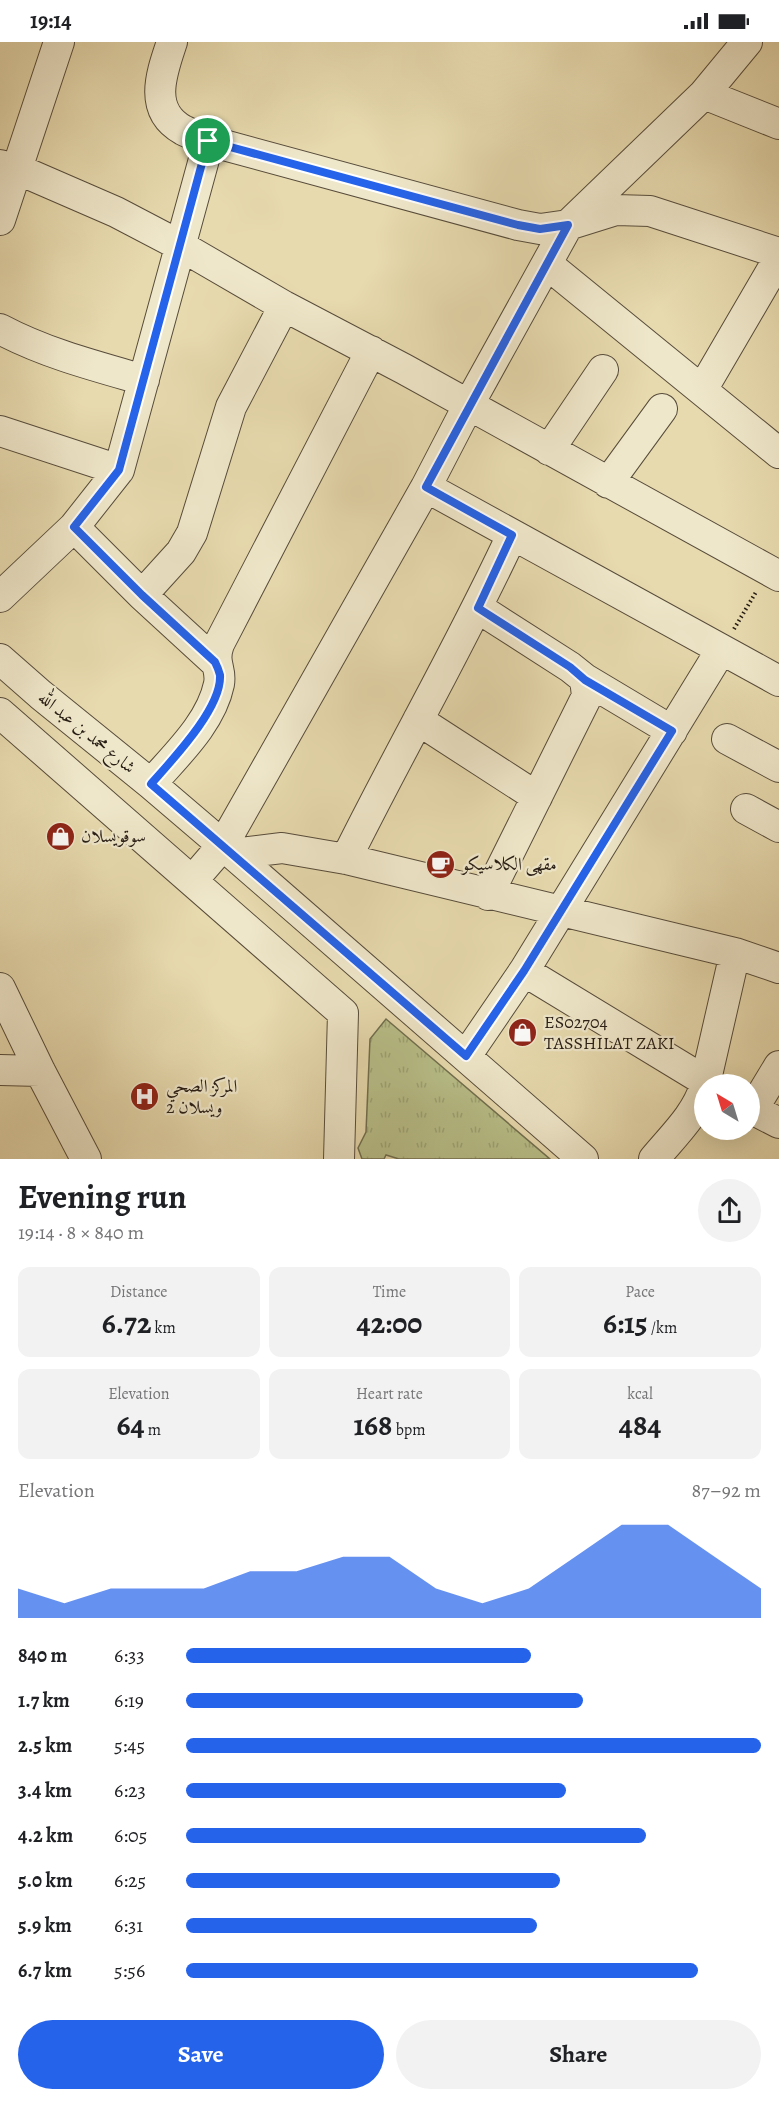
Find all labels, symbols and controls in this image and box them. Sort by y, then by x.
text: 19:14 [30,6,72,36]
pin [182,115,233,166]
icon: arrive [191,124,224,157]
street label: شارع محمد بن عبد الله [31,684,142,781]
shop icon: سوقويسلان [44,820,76,852]
place label: سوقويسلان [81,824,146,848]
cafe icon: مقهى الكلاسيكو [425,848,457,880]
place label: مقهى الكلاسيكو [460,852,557,876]
place label: ES02704 TASSHILAT ZAKI [544,1010,675,1055]
shop icon: ES02704 TASSHILAT ZAKI [507,1016,539,1048]
place label: المركز الصحي ويسلان 2 [166,1074,238,1119]
north arrow [694,1074,760,1140]
map controls [694,1074,760,1140]
hospital icon: المركز الصحي ويسلان 2 [129,1080,161,1112]
text: Evening run [18,1174,187,1219]
button: share [698,1179,761,1242]
text: 19:14 · 8 × 840 m [18,1219,144,1246]
text: Distance [110,1281,168,1303]
text: Time [373,1281,406,1303]
text: Pace [625,1281,655,1303]
text: 6.72 [102,1303,151,1343]
text: 42:00 [357,1303,422,1343]
text: 6:15 [603,1303,648,1343]
text: km [151,1317,176,1339]
text: /km [648,1317,677,1339]
text: Elevation [108,1383,170,1405]
text: Heart rate [356,1383,423,1405]
text: kcal [627,1383,653,1405]
text: 64 [117,1405,145,1445]
text: 168 [353,1405,393,1445]
text: 484 [619,1405,661,1445]
text: m [145,1419,161,1441]
text: bpm [393,1419,426,1441]
text: Elevation [18,1477,95,1504]
text: 87–92 m [692,1477,761,1504]
text: 840 m [18,1642,67,1669]
text: 6:33 [114,1642,145,1669]
text: 1.7 km [18,1687,70,1714]
text: 6:19 [114,1687,144,1714]
text: 2.5 km [18,1732,72,1759]
text: 5:45 [114,1732,145,1759]
text: 3.4 km [18,1777,72,1804]
text: 6:23 [114,1777,146,1804]
text: 4.2 km [18,1822,73,1849]
text: 6:05 [114,1822,147,1849]
text: 5.0 km [18,1867,73,1894]
text: 6:25 [114,1867,146,1894]
text: 5.9 km [18,1912,72,1939]
text: 6:31 [114,1912,143,1939]
text: 6.7 km [18,1957,72,1984]
text: 5:56 [114,1957,145,1984]
button: Save [18,2020,384,2089]
button: Share [396,2020,761,2089]

